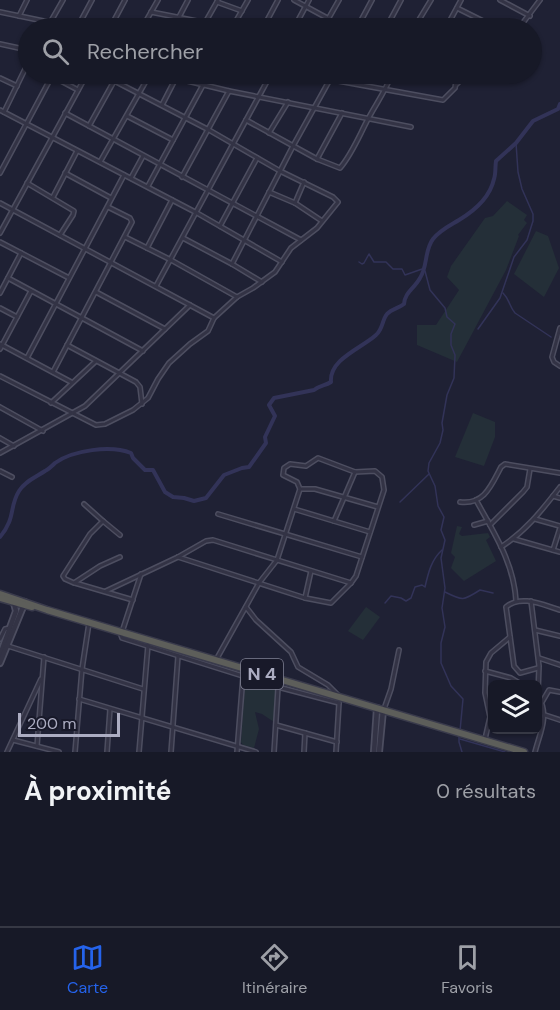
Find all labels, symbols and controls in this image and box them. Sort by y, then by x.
search box [18,18,542,84]
icon: search [39,35,72,68]
text: Rechercher [87,37,203,66]
road number: N 4 [241,659,283,689]
map controls [488,680,542,734]
button: layers [488,680,542,734]
scale bar [18,710,120,738]
text: 200 m [27,713,76,734]
text: À proximité [24,774,171,808]
text: 0 résultats [436,778,536,804]
tab: Carte [67,941,108,998]
tab: Itinéraire [242,941,307,998]
tab: Favoris [441,941,493,998]

